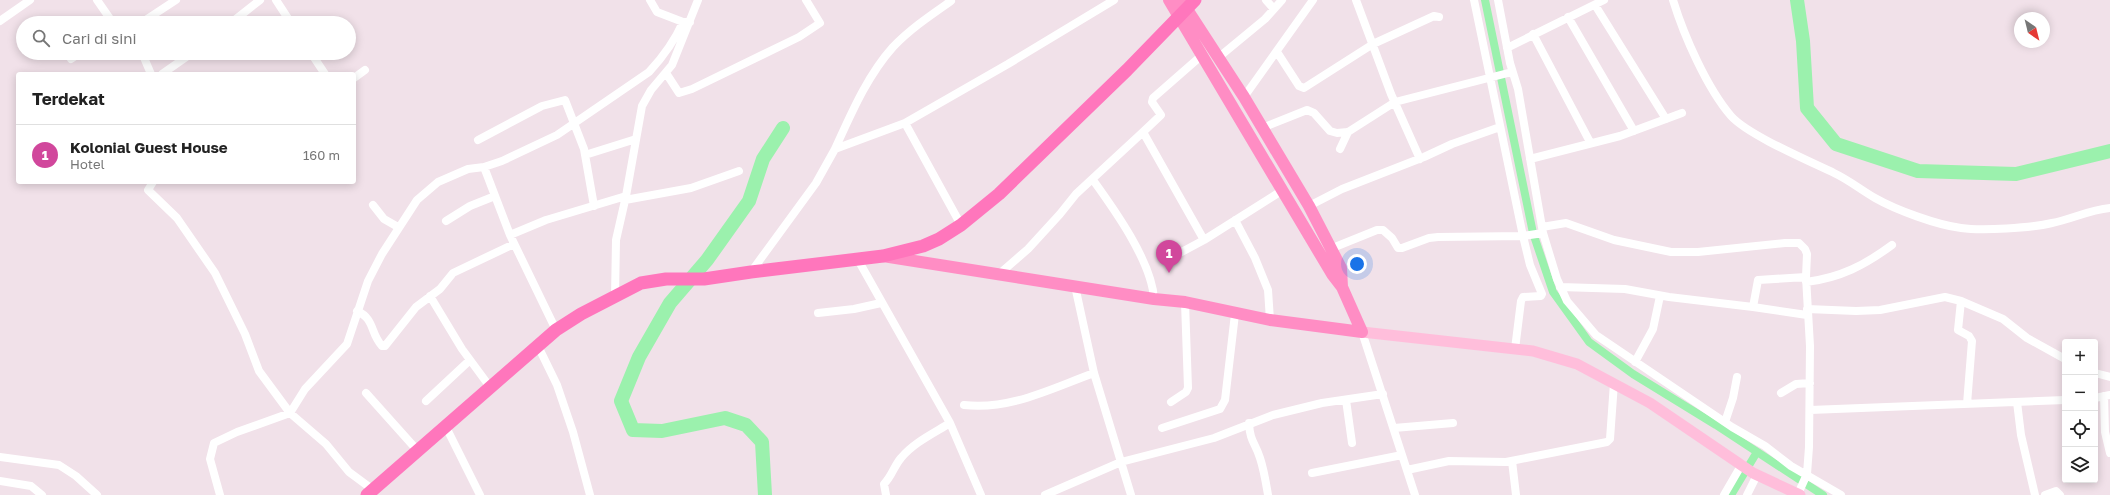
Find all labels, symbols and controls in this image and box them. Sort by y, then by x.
north arrow [2014,12,2050,48]
search box [16,16,356,60]
icon: search [30,27,52,49]
text: Cari di sini [62,29,137,47]
text: Terdekat [32,88,105,109]
text: Kolonial Guest House [70,138,228,156]
text: 1 [42,147,48,163]
text: 160 m [303,147,340,163]
text: Hotel [70,156,105,172]
pin: 1 [1156,240,1182,273]
your location [1347,254,1367,274]
map controls [2062,339,2098,483]
button: + [2062,339,2098,375]
button: − [2062,375,2098,411]
button: locate [2062,411,2098,447]
button: layers [2062,447,2098,483]

